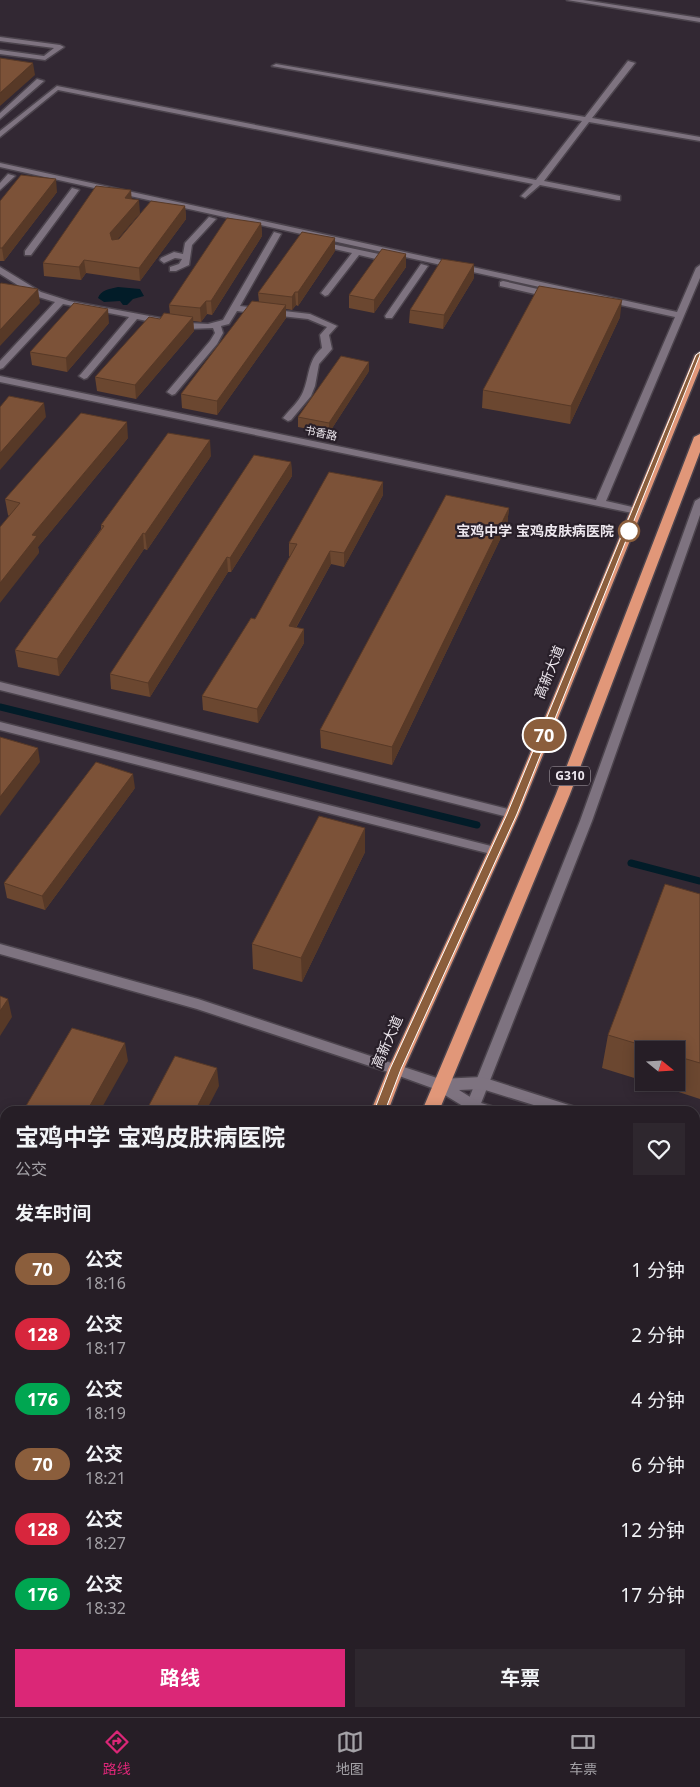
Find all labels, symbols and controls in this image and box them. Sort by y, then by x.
street label: 书香路 [303,422,339,443]
marker: 宝鸡中学 宝鸡皮肤病医院 [618,520,640,542]
place label: 宝鸡中学 宝鸡皮肤病医院 [456,521,614,540]
street label: 高新大道 [529,642,568,701]
line badge: 70 [522,719,566,751]
text: 70 [534,723,554,747]
road number: G310 [550,766,590,786]
street label: 高新大道 [366,1012,407,1071]
north arrow [635,1041,685,1091]
map controls [635,1041,685,1091]
text: 宝鸡中学 宝鸡皮肤病医院 [15,1120,285,1153]
button: heart [633,1123,685,1175]
text: 公交 [15,1158,47,1180]
text: 发车时间 [15,1200,91,1226]
text: 公交 [85,1246,123,1272]
text: 70 [32,1257,53,1281]
text: 1 分钟 [631,1257,685,1283]
text: 18:16 [85,1272,126,1294]
text: 公交 [85,1311,123,1337]
text: 128 [27,1322,58,1346]
text: 2 分钟 [631,1322,685,1348]
text: 18:17 [85,1337,126,1359]
text: 公交 [85,1376,123,1402]
text: 176 [27,1387,58,1411]
text: 4 分钟 [631,1387,685,1413]
text: 18:19 [85,1402,126,1424]
text: 公交 [85,1441,123,1467]
text: 70 [32,1452,53,1476]
text: 6 分钟 [631,1452,685,1478]
text: 18:21 [85,1467,126,1489]
text: 公交 [85,1506,123,1532]
text: 128 [27,1517,58,1541]
text: 12 分钟 [620,1517,685,1543]
text: 18:27 [85,1532,126,1554]
text: 公交 [85,1571,123,1597]
text: 176 [27,1582,58,1606]
text: 17 分钟 [620,1582,685,1608]
text: 18:32 [85,1597,126,1619]
button: 路线 [15,1649,345,1707]
button: 车票 [355,1649,685,1707]
tab: 路线 [103,1728,131,1778]
tab: 地图 [336,1728,364,1778]
tab: 车票 [569,1728,597,1778]

